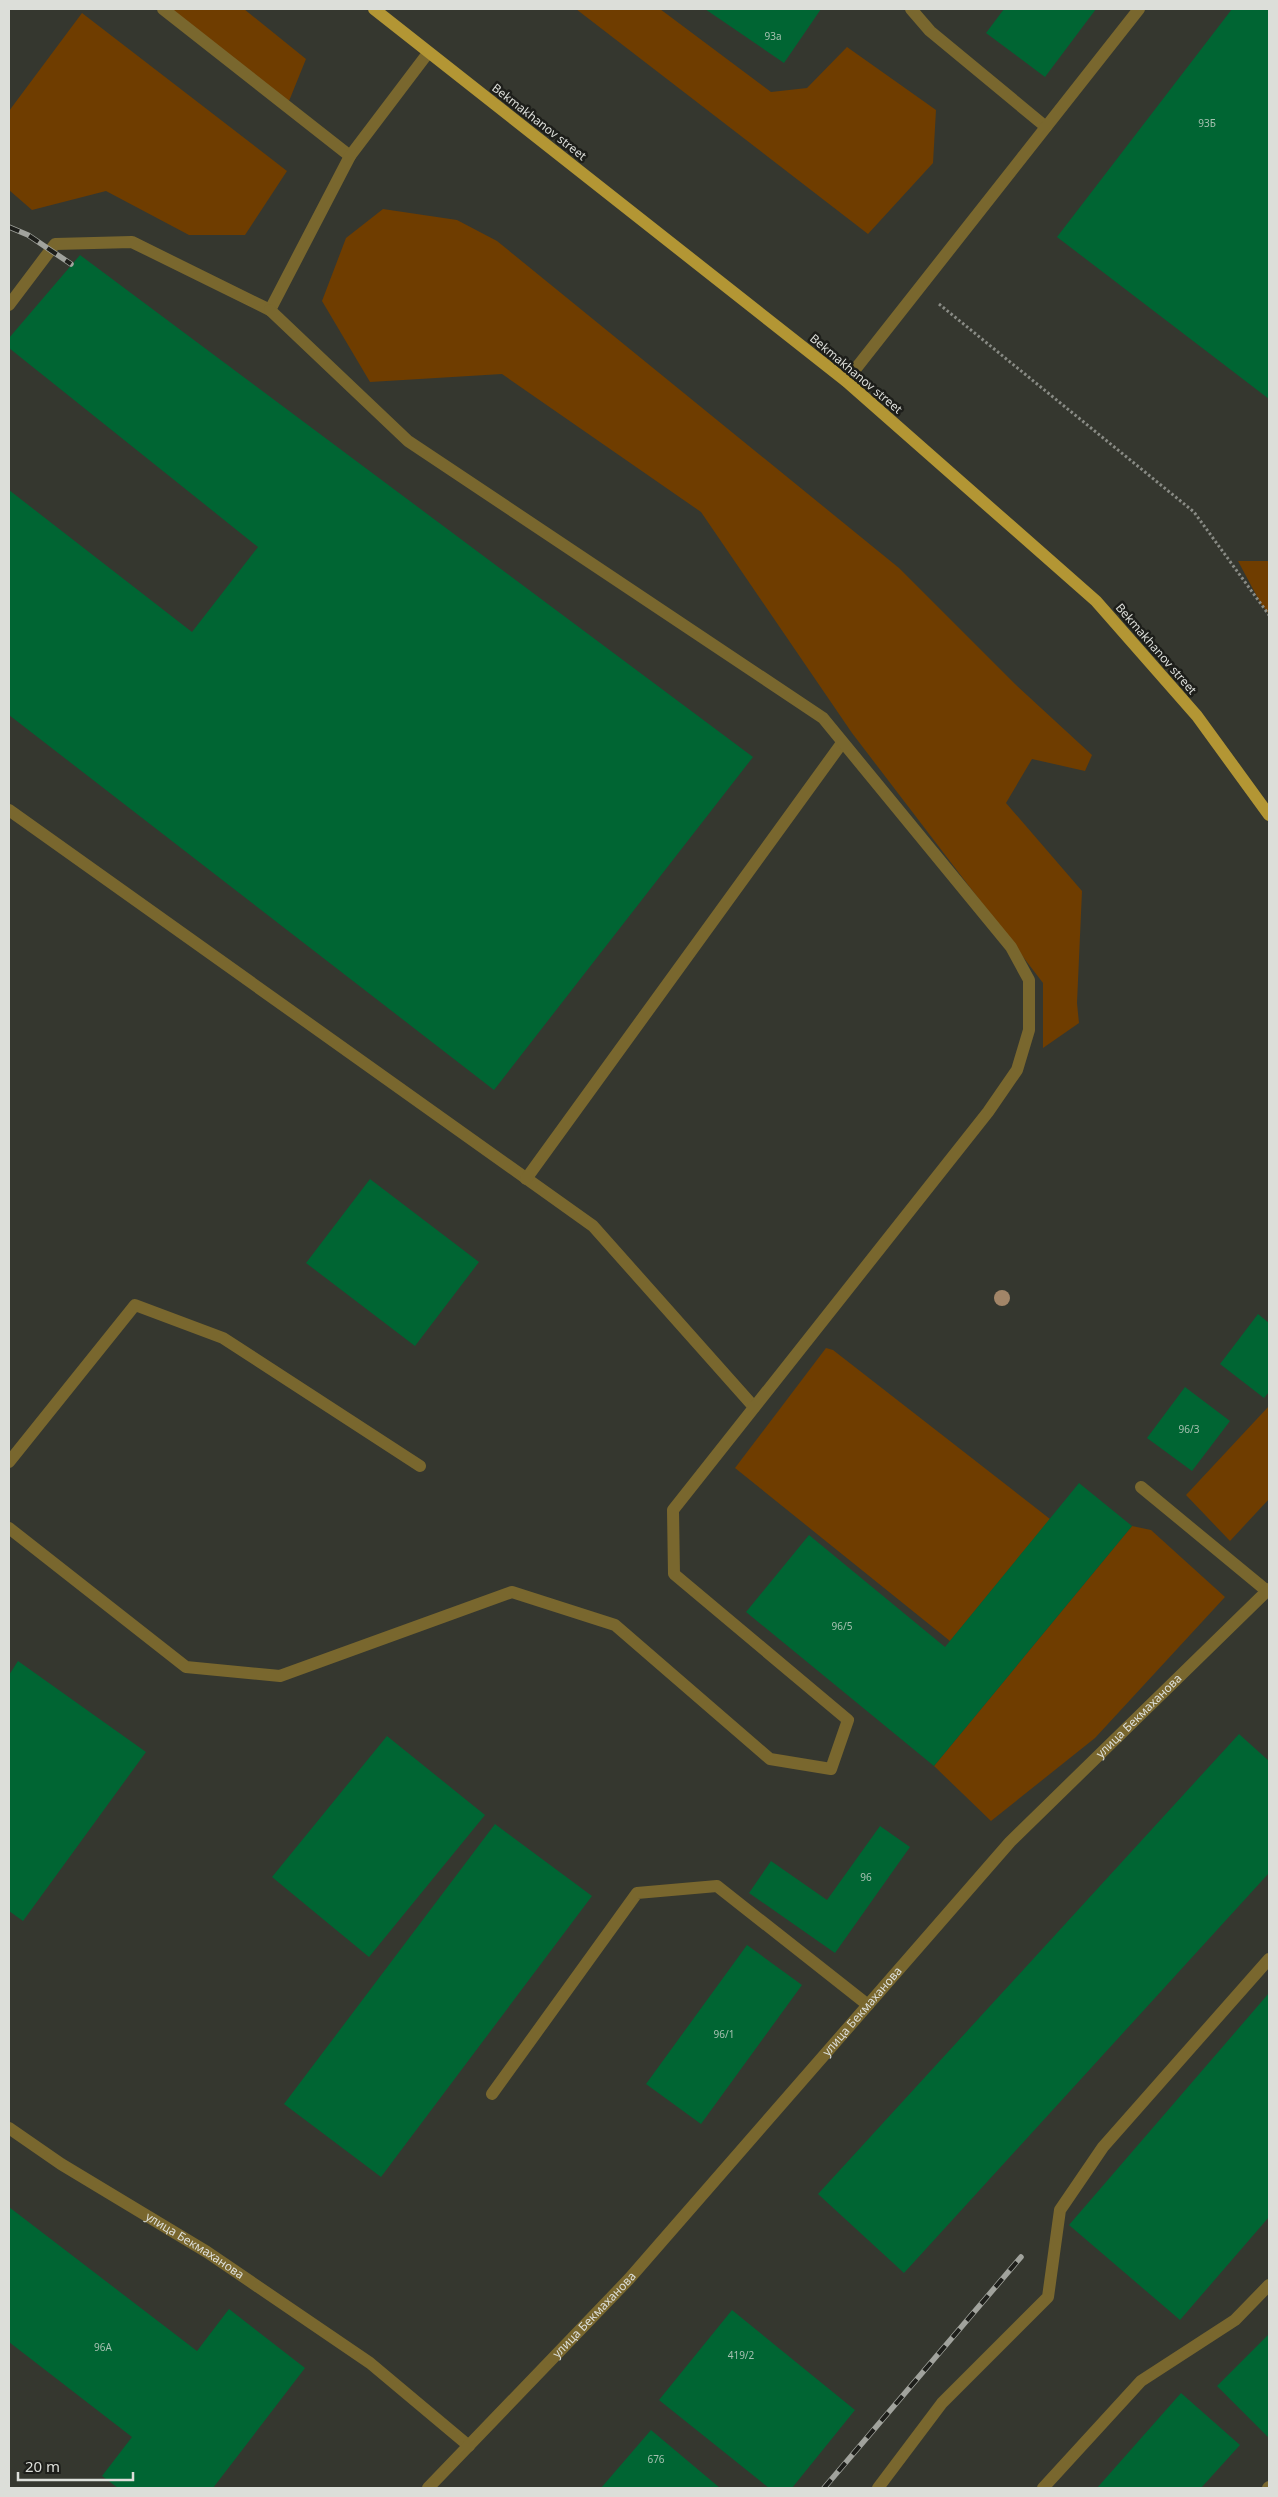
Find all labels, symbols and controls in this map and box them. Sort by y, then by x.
house number: 93а [765,29,782,43]
street label: Bekmakhanov street [488,79,591,164]
house number: 93Б [1198,116,1216,130]
street label: Bekmakhanov street [806,330,907,418]
street label: Bekmakhanov street [1112,599,1201,698]
house number: 96/3 [1179,1422,1200,1436]
house number: 96/5 [832,1619,853,1633]
street label: улица Бекмаханова [1092,1670,1185,1762]
house number: 96 [860,1870,872,1884]
street label: улица Бекмаханова [818,1963,906,2060]
house number: 96/1 [714,2027,734,2041]
street label: улица Бекмаханова [142,2208,248,2283]
street label: улица Бекмаханова [548,2268,640,2362]
house number: 96А [94,2340,113,2354]
house number: 419/2 [728,2348,755,2362]
scale bar [18,2450,132,2482]
house number: 676 [647,2452,665,2466]
text: 20 m [25,2456,60,2476]

